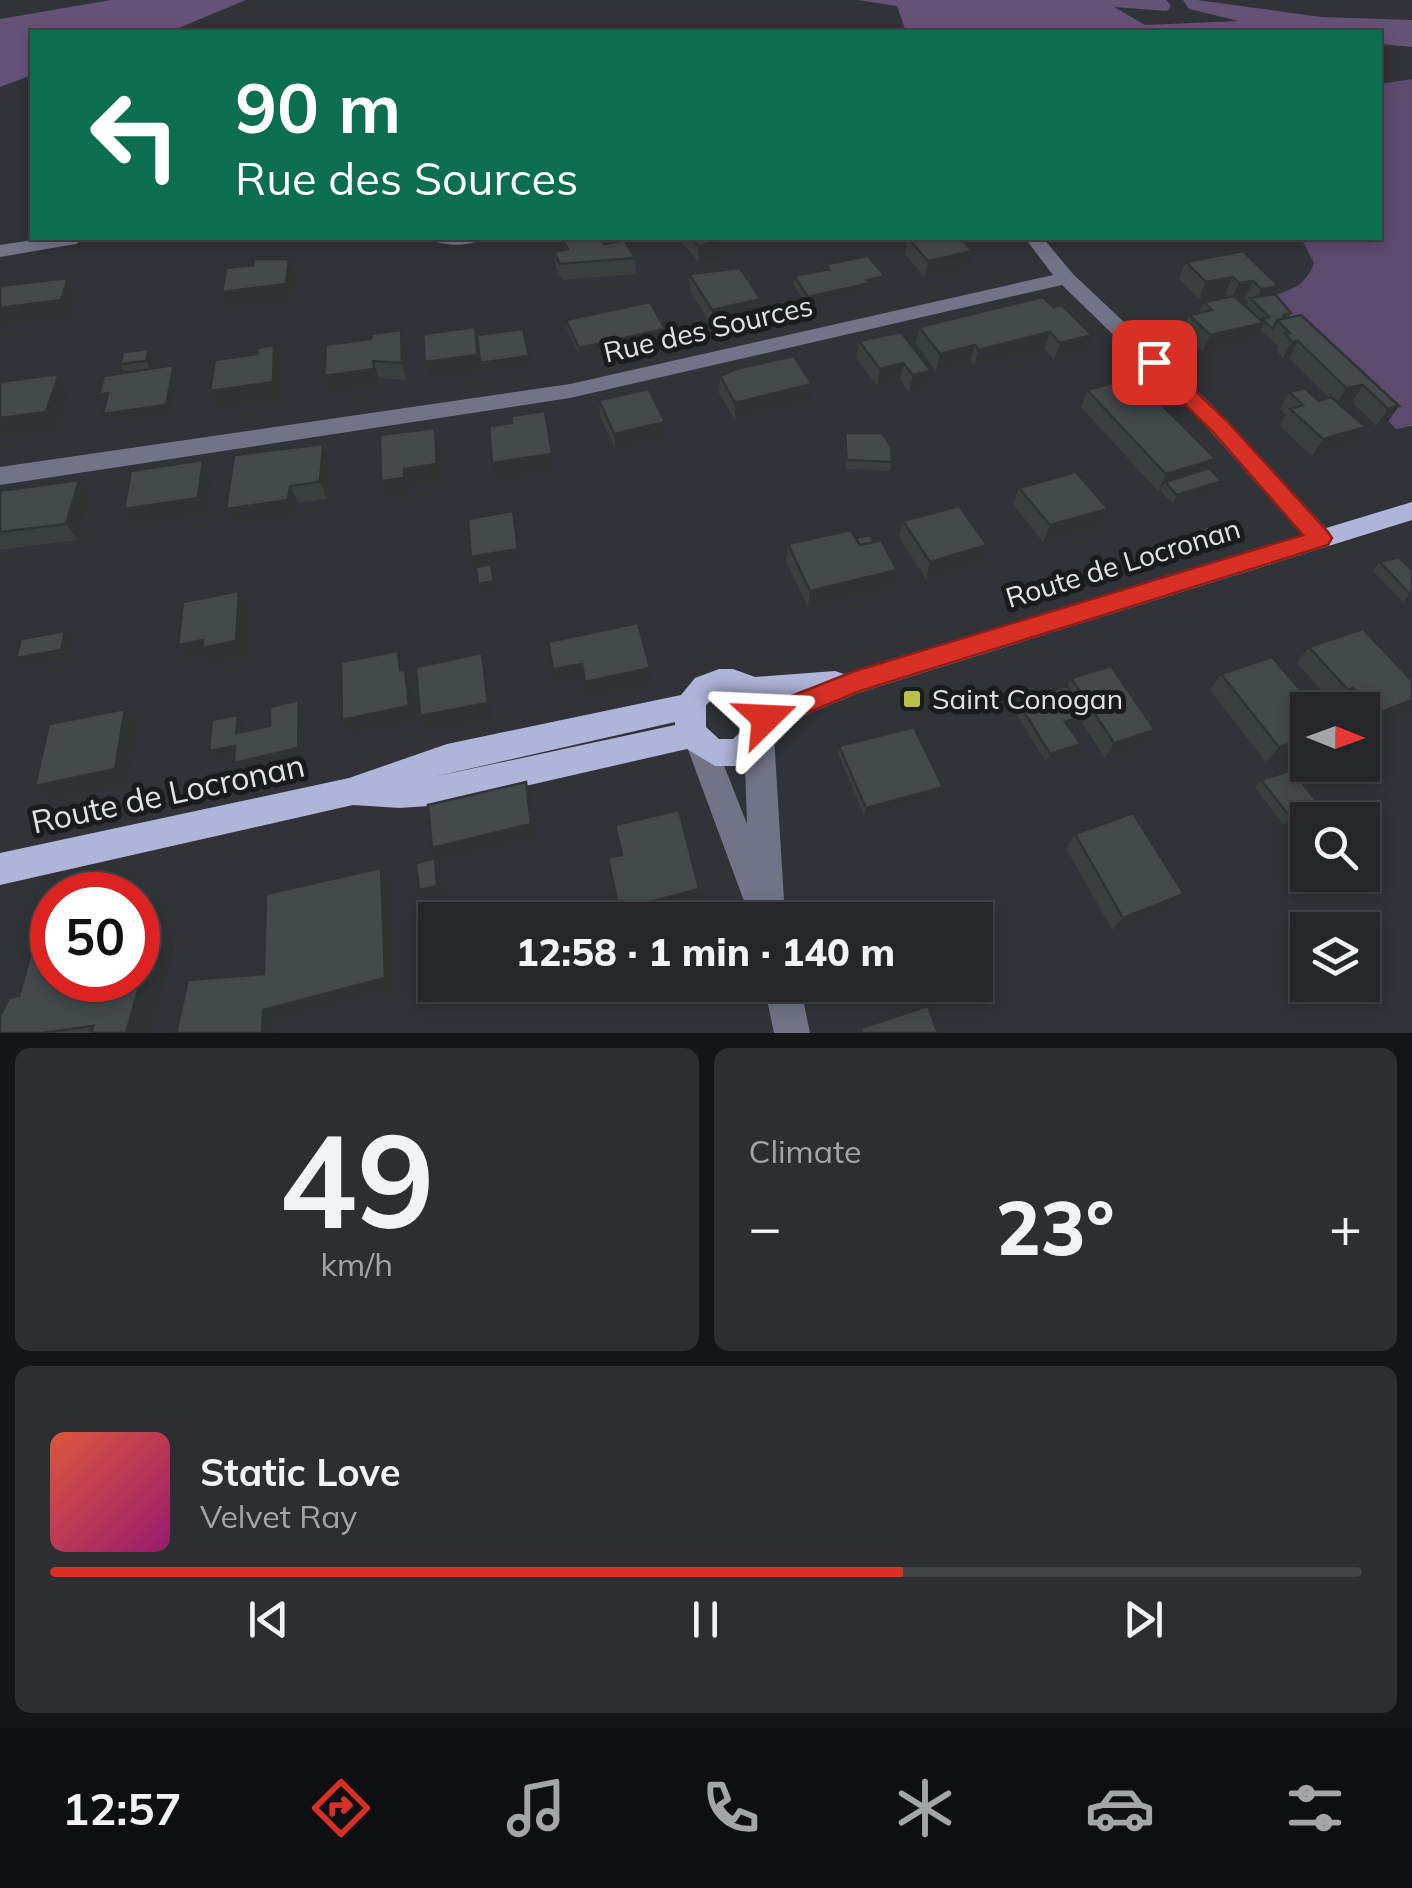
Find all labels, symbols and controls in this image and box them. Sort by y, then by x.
text: 90 m [235,63,401,151]
icon: left [70,70,200,200]
text: Rue des Sources [235,150,578,206]
street label: Rue des Sources [600,287,816,370]
pin [1112,320,1197,405]
icon: arrive [1127,335,1182,390]
street label: Route de Locronan [1001,510,1244,615]
position arrow [714,666,818,770]
place label: Saint Conogan [932,681,1123,716]
marker: Saint Conogan [901,688,923,710]
north arrow [1290,692,1380,782]
map controls [1290,692,1380,1002]
street label: Route de Locronan [28,745,308,841]
button: search [1290,802,1380,892]
speed limit sign: 50 [30,872,160,1002]
button: layers [1290,912,1380,1002]
text: 12:58 · 1 min · 140 m [516,928,895,976]
text: 49 [279,1097,435,1261]
text: Climate [749,1131,861,1171]
text: 23° [996,1180,1115,1274]
text: − [749,1192,782,1261]
text: + [1329,1192,1362,1261]
text: km/h [321,1244,393,1284]
text: Static Love [200,1448,401,1496]
text: Velvet Ray [200,1496,357,1536]
icon: previous [241,1592,296,1647]
icon: pause [678,1592,733,1647]
icon: next [1116,1592,1171,1647]
icon: directions [306,1773,376,1843]
icon: music [501,1773,571,1843]
icon: phone [696,1773,766,1843]
icon: climate [890,1773,960,1843]
icon: car [1085,1773,1155,1843]
icon: filters [1280,1773,1350,1843]
text: 12:57 [62,1780,182,1836]

